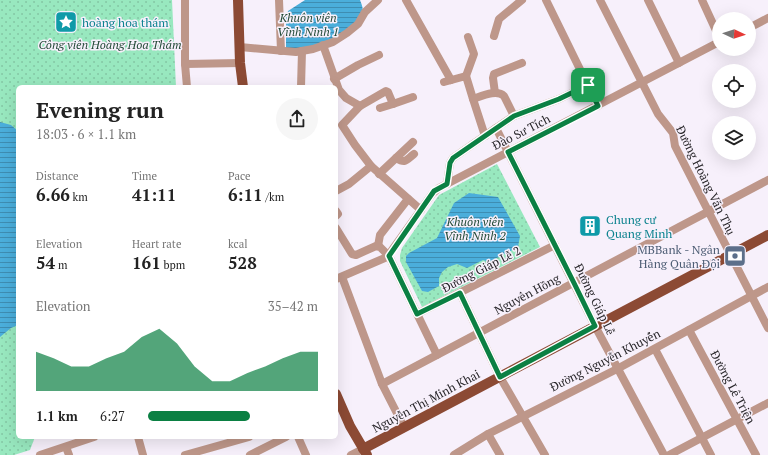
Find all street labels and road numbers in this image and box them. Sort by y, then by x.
street label: Đào Sư Tích [489,111,553,153]
street label: Đường Hoàng Văn Thụ [673,123,739,237]
street label: Đường Giáp Lễ 2 [439,243,523,295]
street label: Đường Giáp Lễ [571,261,619,337]
street label: Nguyên Hồng [492,270,563,318]
street label: Đường Nguyễn Khuyến [547,326,663,394]
street label: Đường Lê Triện [707,348,759,426]
street label: Nguyễn Thị Minh Khai [370,366,483,436]

